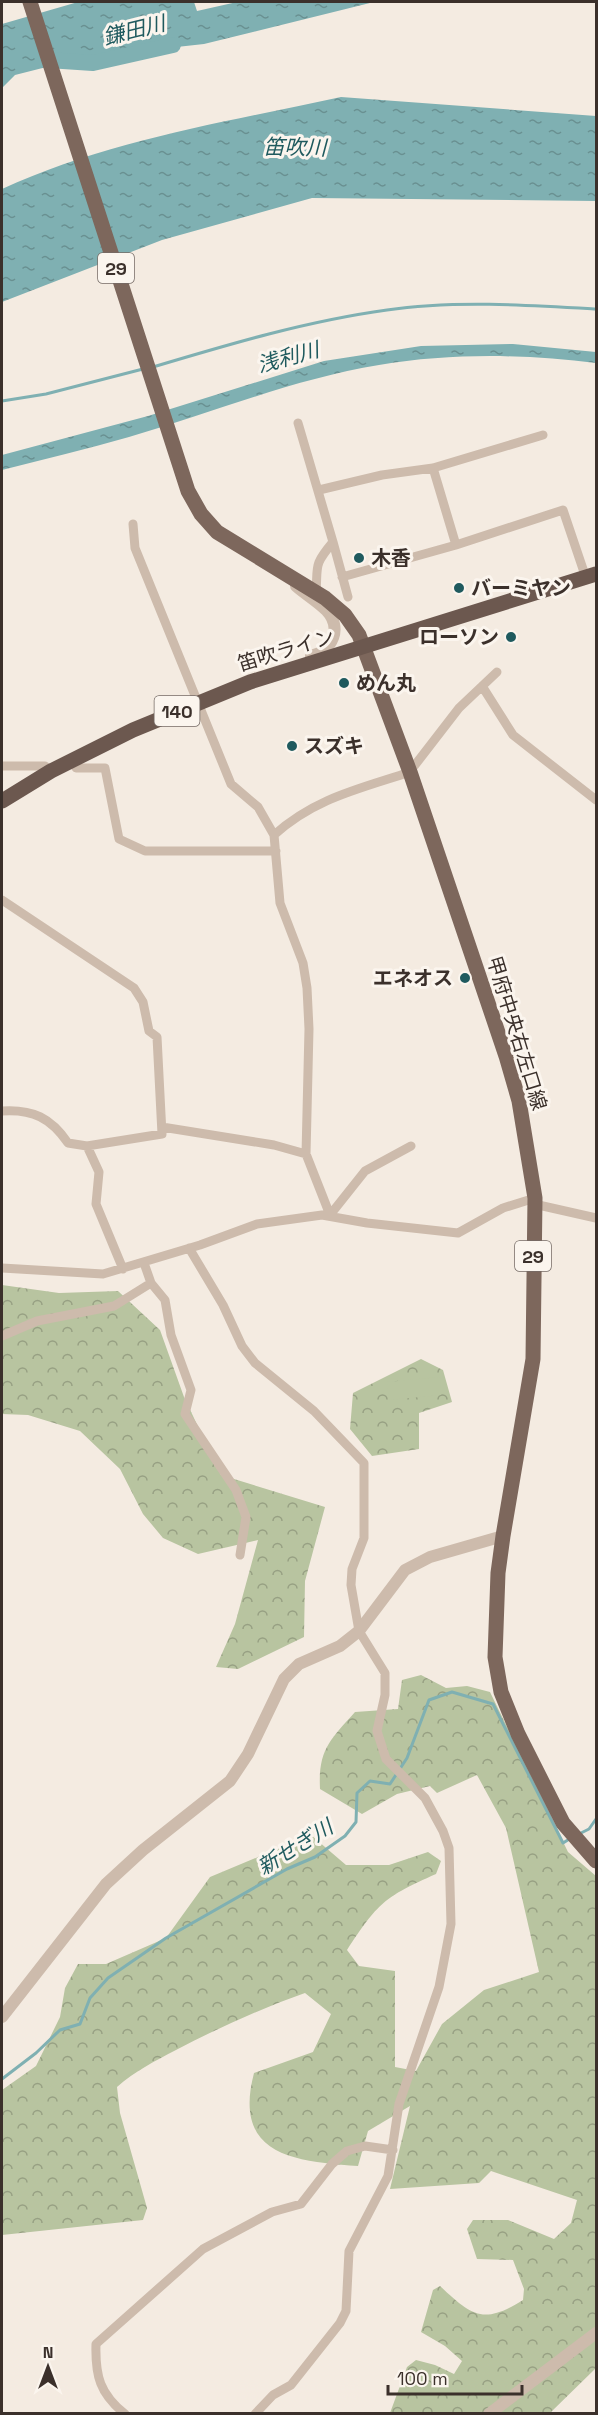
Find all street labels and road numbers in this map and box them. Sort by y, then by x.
road number: 29 [98,253,134,283]
street label: 笛吹ライン [234,623,338,677]
road number: 140 [154,696,200,726]
street label: 甲府中央右左口線 [481,953,553,1113]
road number: 29 [515,1241,551,1271]

